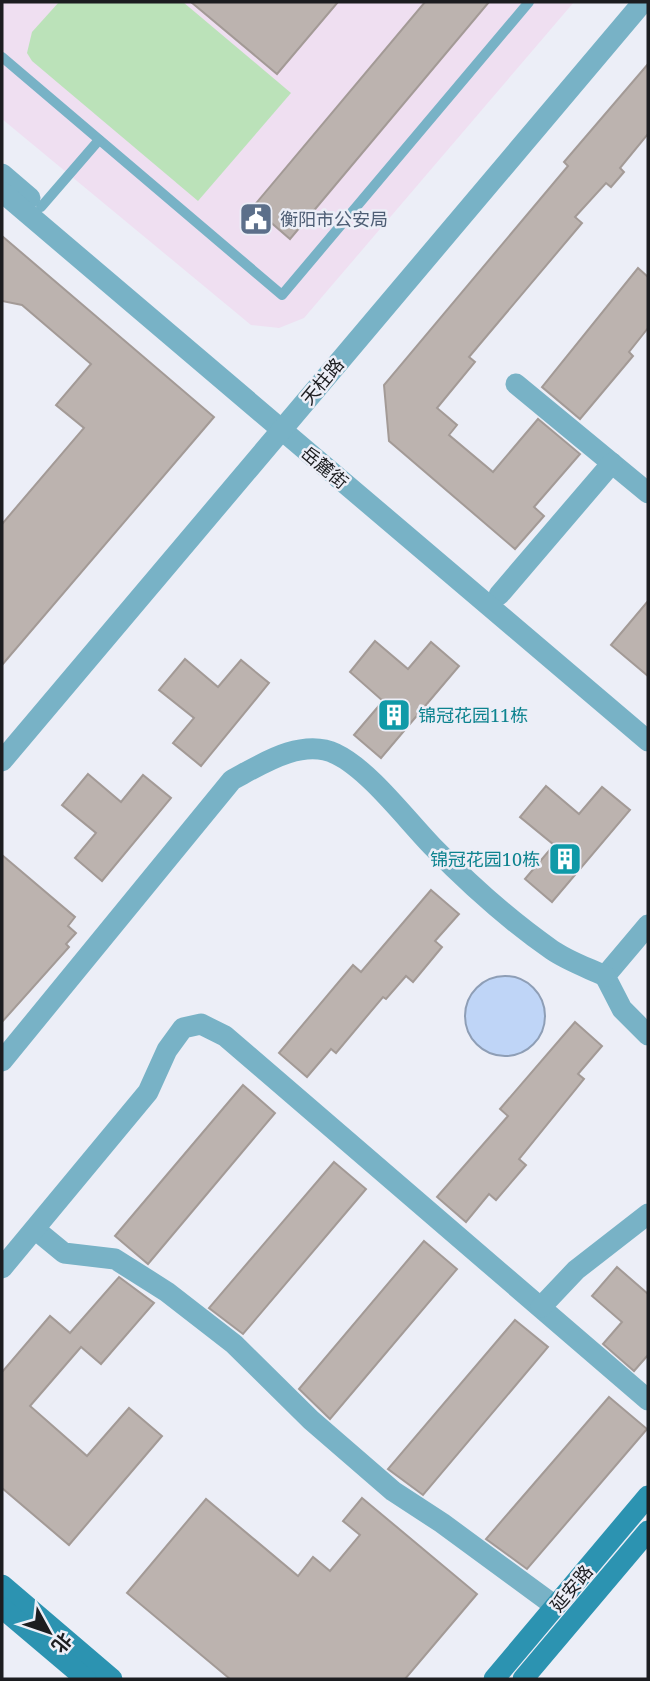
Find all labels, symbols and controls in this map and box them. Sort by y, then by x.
public building icon: 衡阳市公安局 [237,200,275,238]
place label: 衡阳市公安局 [280,207,388,231]
street label: 天柱路 [295,353,349,409]
street label: 岳麓街 [297,440,353,494]
building icon: 锦冠花园11栋 [375,696,413,734]
place label: 锦冠花园11栋 [418,703,528,727]
building icon: 锦冠花园10栋 [546,840,584,878]
place label: 锦冠花园10栋 [430,847,540,871]
street label: 延安路 [544,1560,598,1616]
north arrow [14,1597,84,1667]
text: 北 [46,1627,78,1659]

